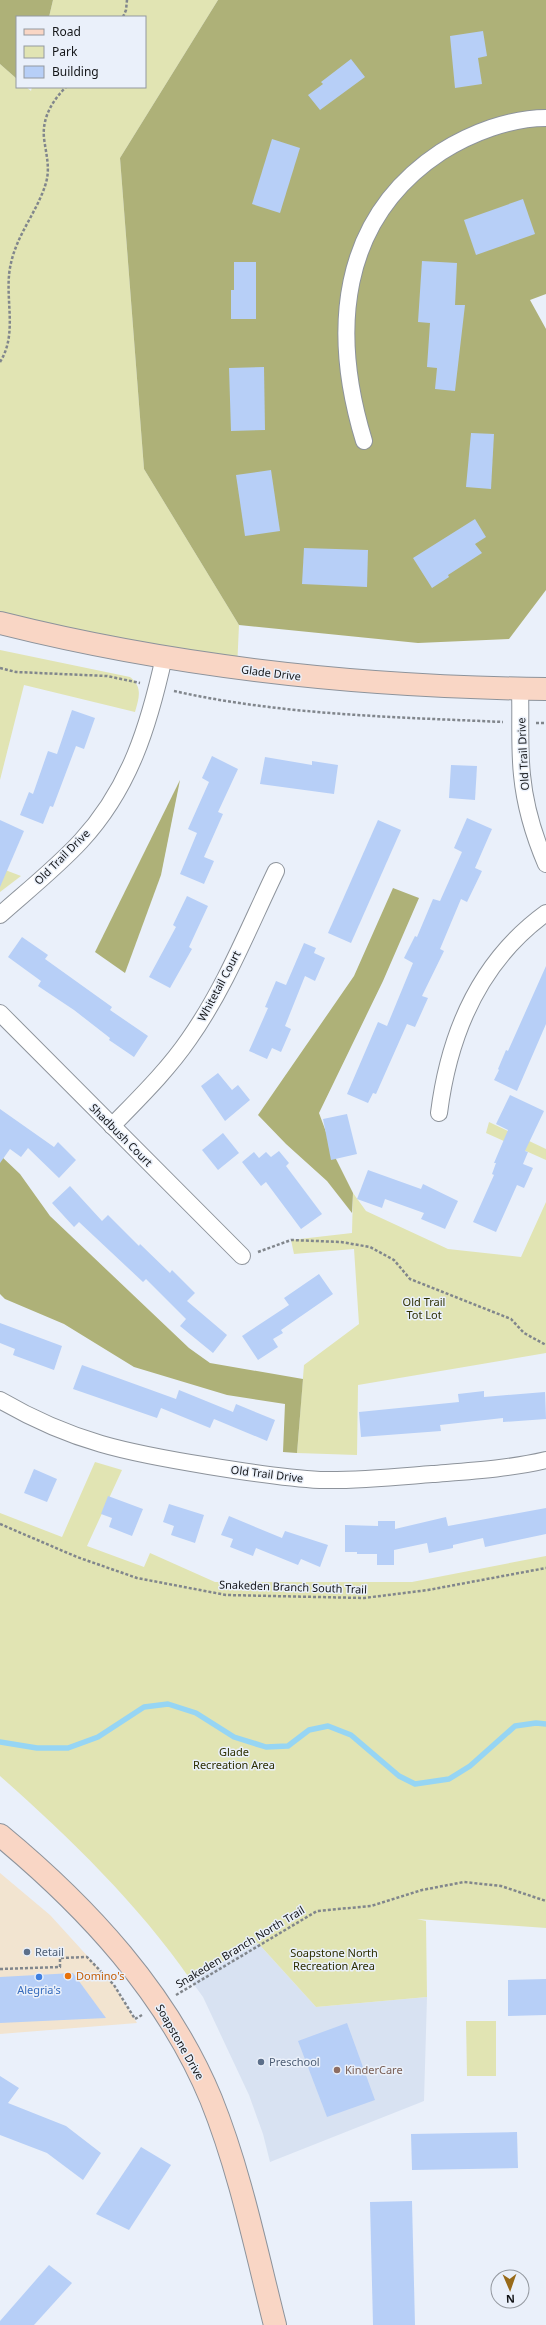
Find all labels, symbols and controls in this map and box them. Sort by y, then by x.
legend [16,16,146,88]
text: Road [52,23,81,40]
text: Park [52,43,78,60]
text: Building [52,63,99,80]
street label: Glade Drive [240,661,302,684]
street label: Old Trail Drive [513,717,532,791]
street label: Old Trail Drive [31,826,93,888]
street label: Whitetail Court [194,948,243,1024]
street label: Shadbush Court [87,1100,156,1169]
park label: Old Trail Tot Lot [403,1294,445,1322]
street label: Old Trail Drive [230,1462,304,1485]
street label: Snakeden Branch South Trail [219,1576,367,1597]
park label: Glade Recreation Area [193,1744,275,1772]
street label: Snakeden Branch North Trail [172,1902,307,1991]
place label: Retail [35,1944,64,1959]
park label: Soapstone North Recreation Area [290,1945,378,1973]
marker: Retail [22,1947,32,1957]
place label: Domino's [76,1968,125,1983]
marker: Domino's [63,1971,73,1981]
marker: Alegria's [34,1972,44,1982]
place label: Alegria's [17,1982,61,1997]
street label: Soapstone Drive [153,2001,208,2082]
place label: Preschool [269,2054,320,2069]
marker: Preschool [256,2057,266,2067]
place label: KinderCare [345,2062,403,2077]
marker: KinderCare [332,2065,342,2075]
north arrow [490,2269,530,2309]
text: N [506,2292,515,2307]

